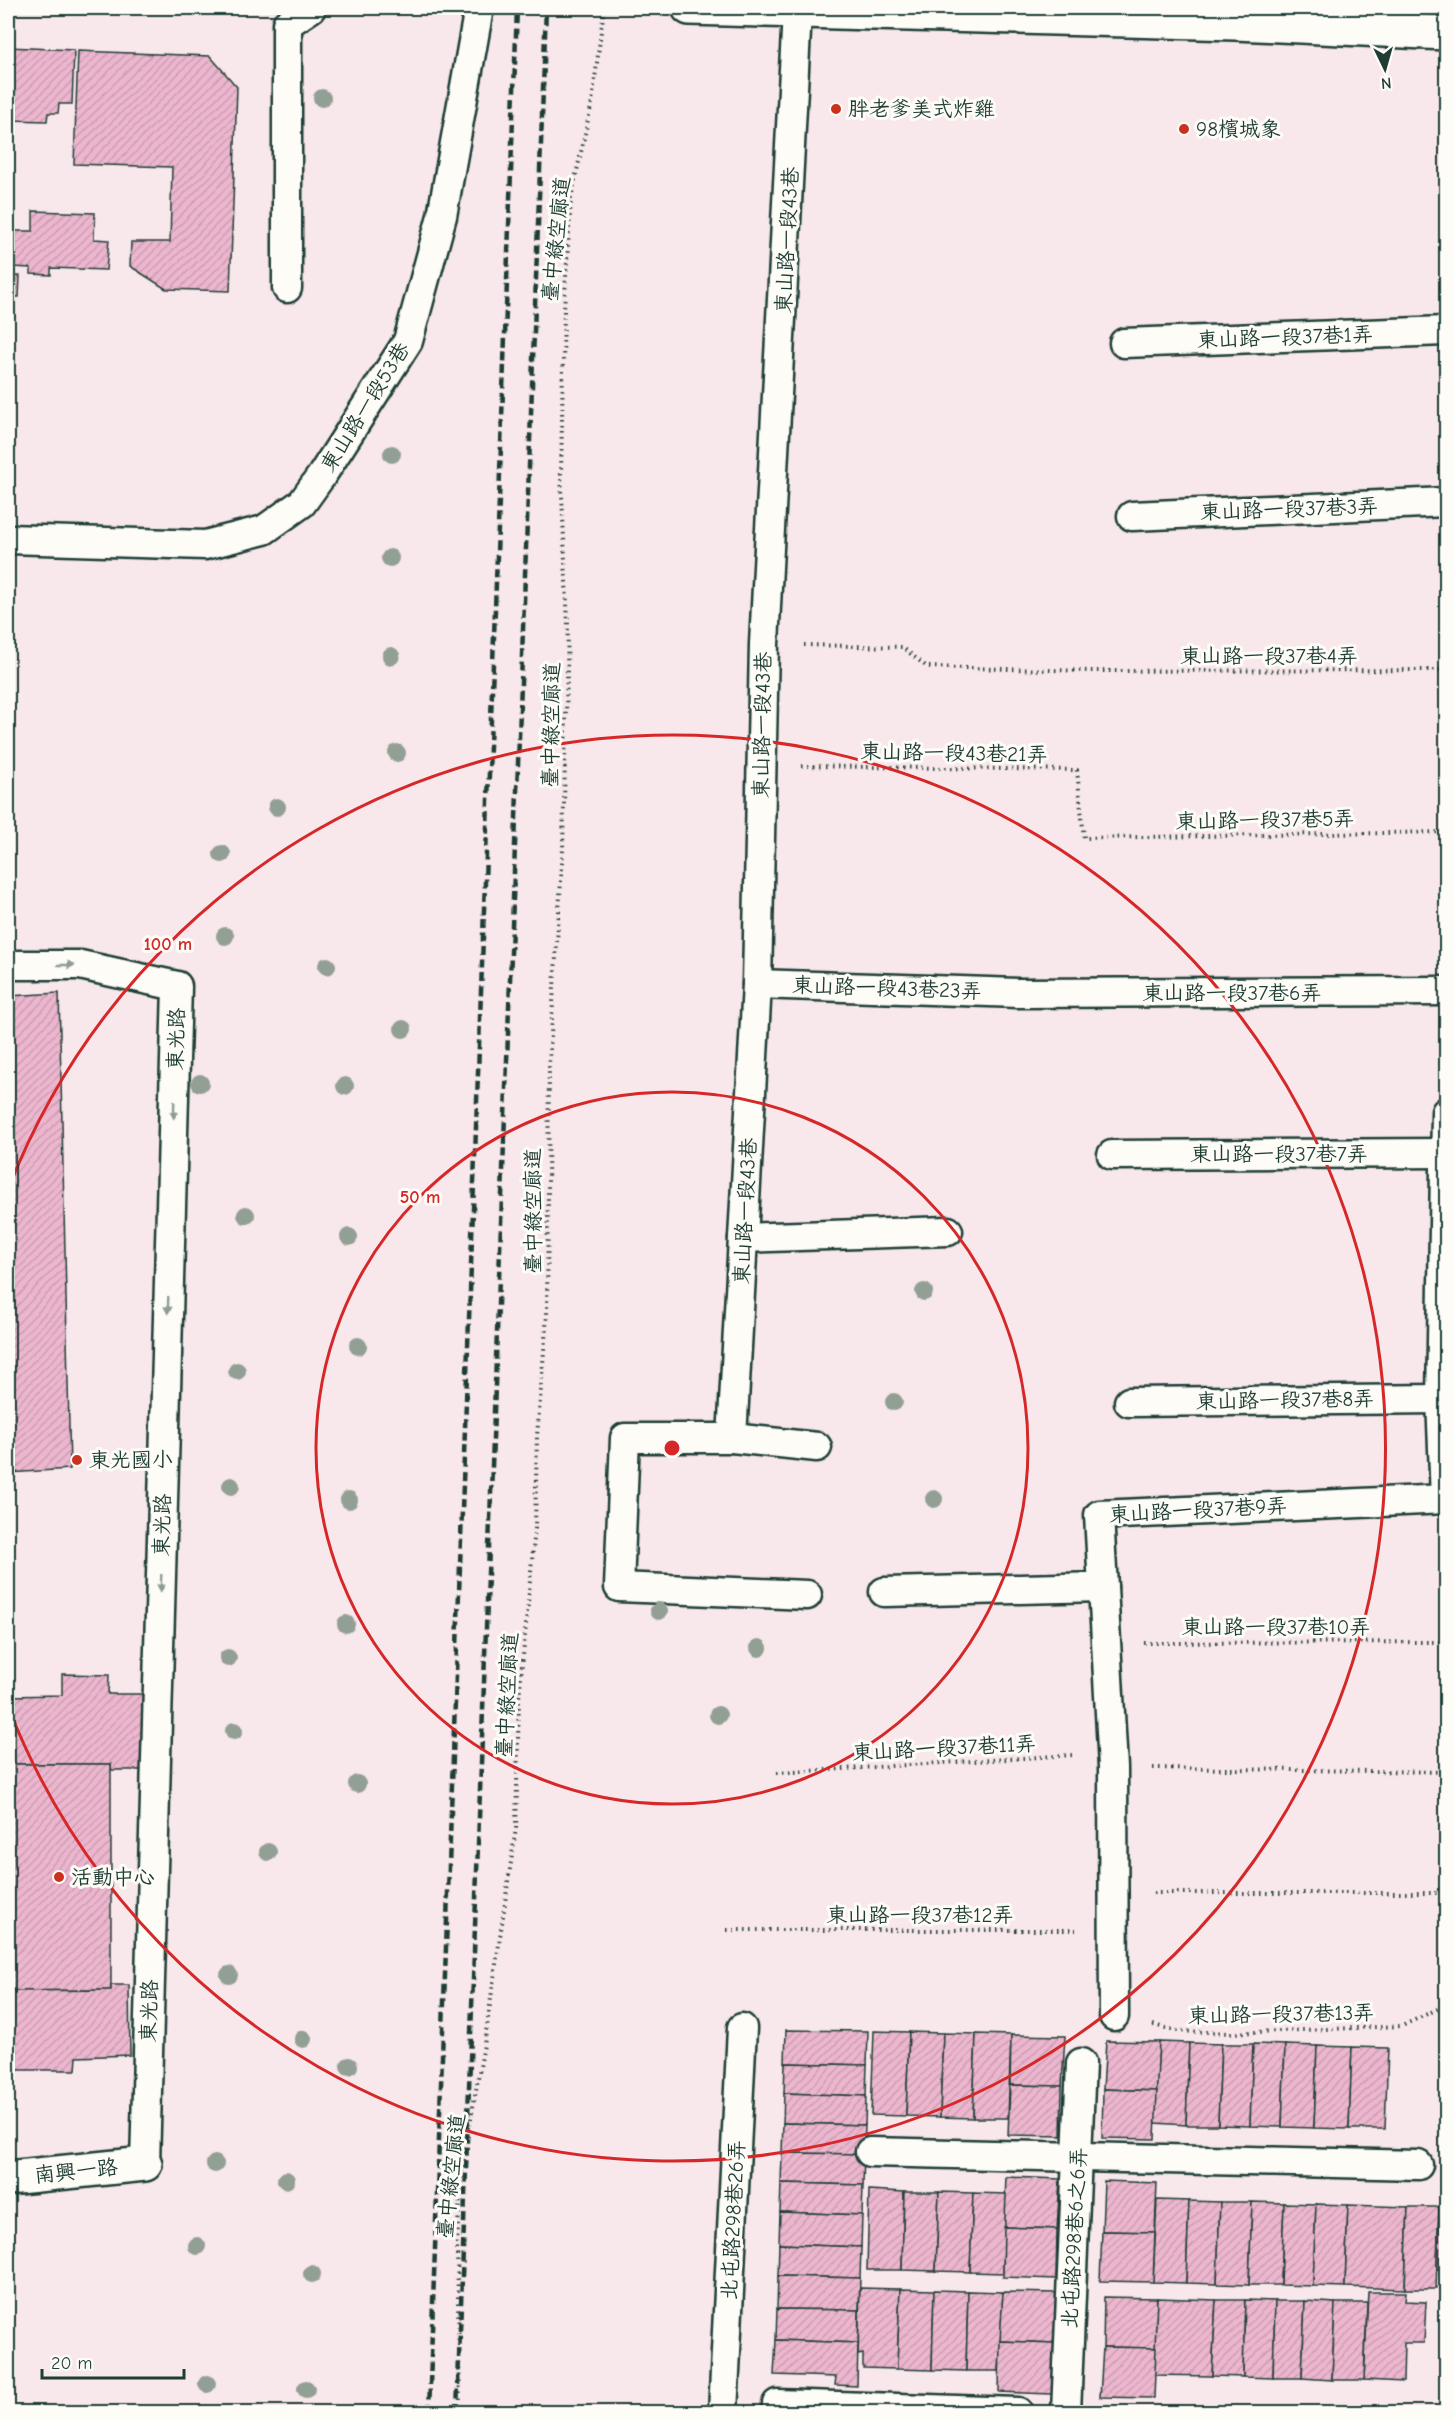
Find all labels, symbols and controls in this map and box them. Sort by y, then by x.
north arrow [1355,39,1415,99]
text: N [1380,74,1392,92]
place label: 胖老爹美式炸雞 [848,97,995,121]
marker: 胖老爹美式炸雞 [829,102,843,116]
place label: 98檳城象 [1196,117,1281,141]
marker: 98檳城象 [1177,122,1191,136]
street label: 東山路一段43巷 [771,166,803,314]
street label: 臺中綠空廊道 [537,175,575,303]
street label: 東山路一段37巷1弄 [1197,322,1373,352]
street label: 東山路一段53巷 [316,338,414,476]
street label: 東山路一段37巷3弄 [1200,494,1378,524]
street label: 東山路一段37巷4弄 [1180,644,1358,668]
street label: 東山路一段43巷 [749,651,775,799]
street label: 臺中綠空廊道 [538,662,564,788]
street label: 東山路一段43巷21弄 [860,739,1048,767]
street label: 東山路一段37巷5弄 [1175,806,1355,834]
text: 100 m [144,934,192,955]
one-way arrow [56,960,75,970]
street label: 東山路一段43巷23弄 [792,973,982,1003]
street label: 東山路一段37巷6弄 [1143,981,1321,1005]
street label: 東光路 [163,1007,189,1071]
one-way arrow [169,1100,178,1119]
street label: 東山路一段43巷 [729,1137,761,1285]
street label: 東山路一段37巷7弄 [1190,1142,1368,1166]
street label: 臺中綠空廊道 [521,1148,545,1274]
text: 50 m [400,1187,440,1208]
one-way arrow [164,1295,173,1314]
street label: 東山路一段37巷8弄 [1196,1386,1374,1414]
centre of rings [662,1438,682,1458]
place label: 東光國小 [89,1448,173,1472]
marker: 東光國小 [70,1453,84,1467]
street label: 東光路 [149,1493,175,1557]
street label: 東山路一段37巷9弄 [1108,1493,1288,1527]
one-way arrow [156,1574,165,1593]
street label: 東山路一段37巷10弄 [1182,1615,1370,1639]
street label: 臺中綠空廊道 [492,1631,522,1759]
street label: 東山路一段37巷11弄 [851,1731,1037,1765]
place label: 活動中心 [71,1865,155,1889]
marker: 活動中心 [52,1870,66,1884]
street label: 東山路一段37巷12弄 [827,1903,1013,1927]
street label: 東光路 [136,1979,162,2043]
street label: 東山路一段37巷13弄 [1188,2000,1374,2028]
street label: 臺中綠空廊道 [432,2112,470,2240]
street label: 北屯路298巷26弄 [717,2139,749,2301]
street label: 北屯路298巷6之6弄 [1057,2147,1091,2329]
street label: 南興一路 [33,2155,119,2187]
scale bar [42,2342,184,2380]
text: 20 m [51,2353,92,2374]

